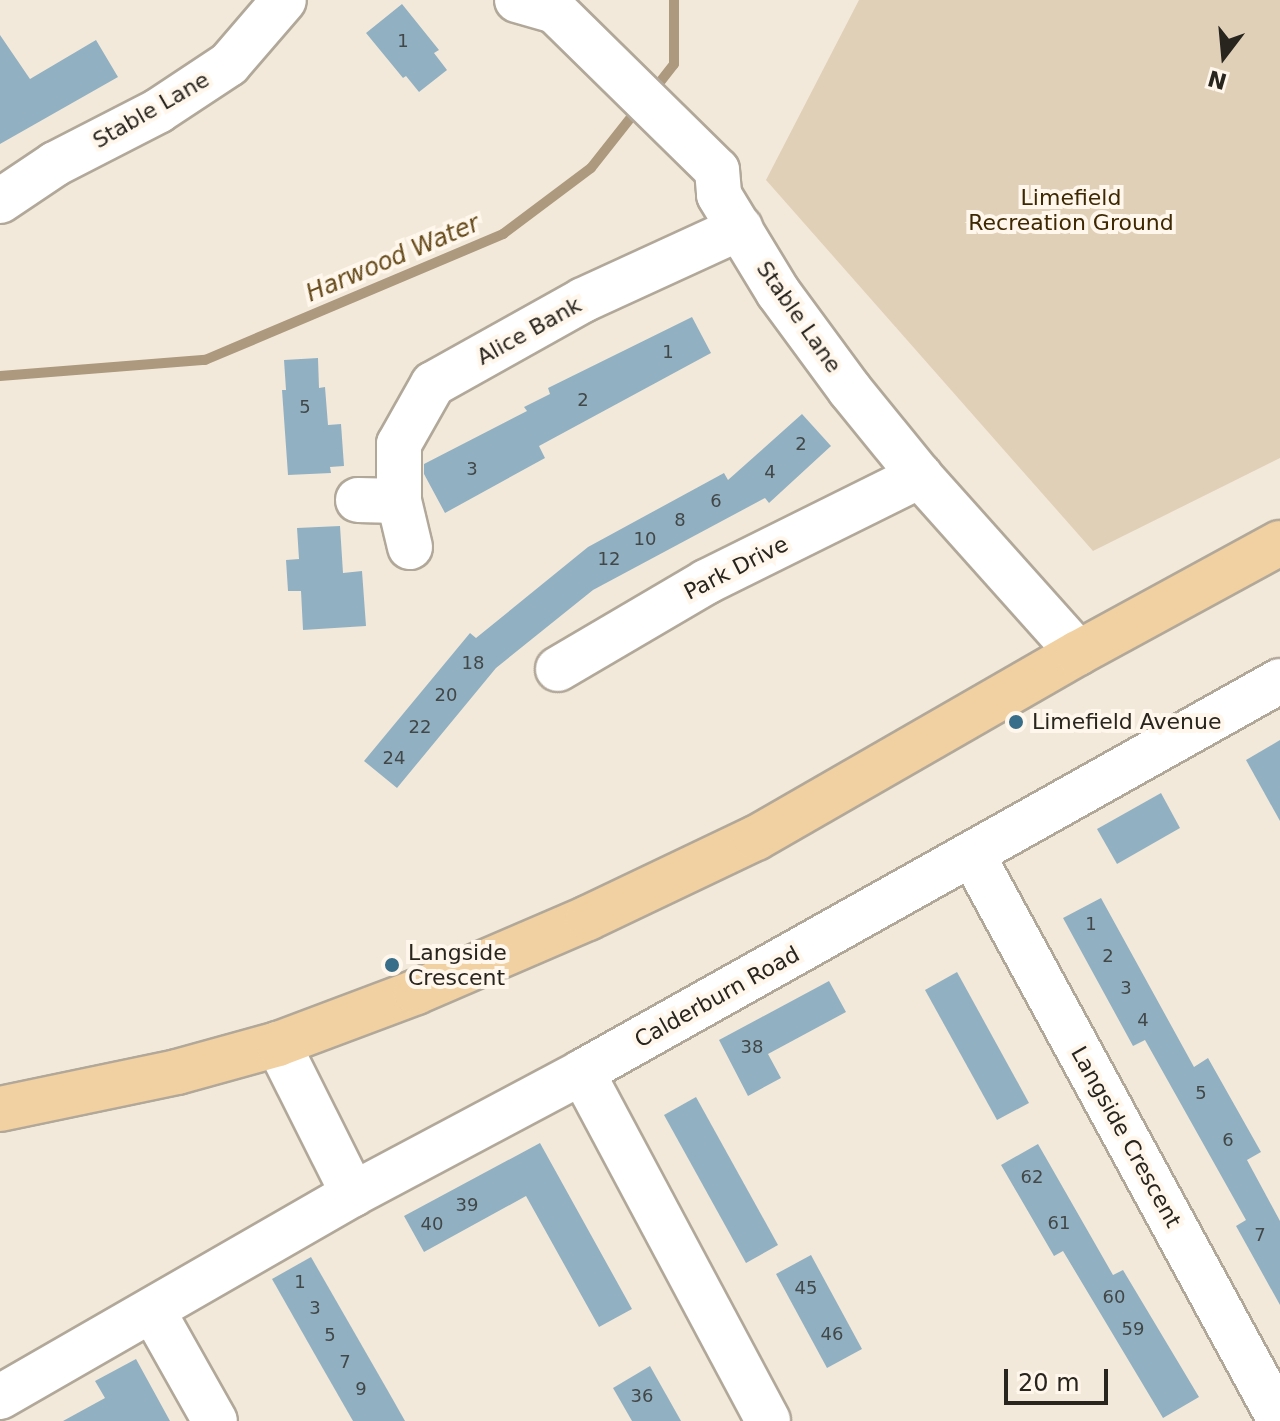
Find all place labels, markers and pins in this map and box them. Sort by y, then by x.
place label: Limefield Avenue [1032,709,1222,735]
marker: Limefield Avenue [1007,713,1025,731]
place label: Langside Crescent [408,939,507,990]
marker: Langside Crescent [383,956,401,974]

